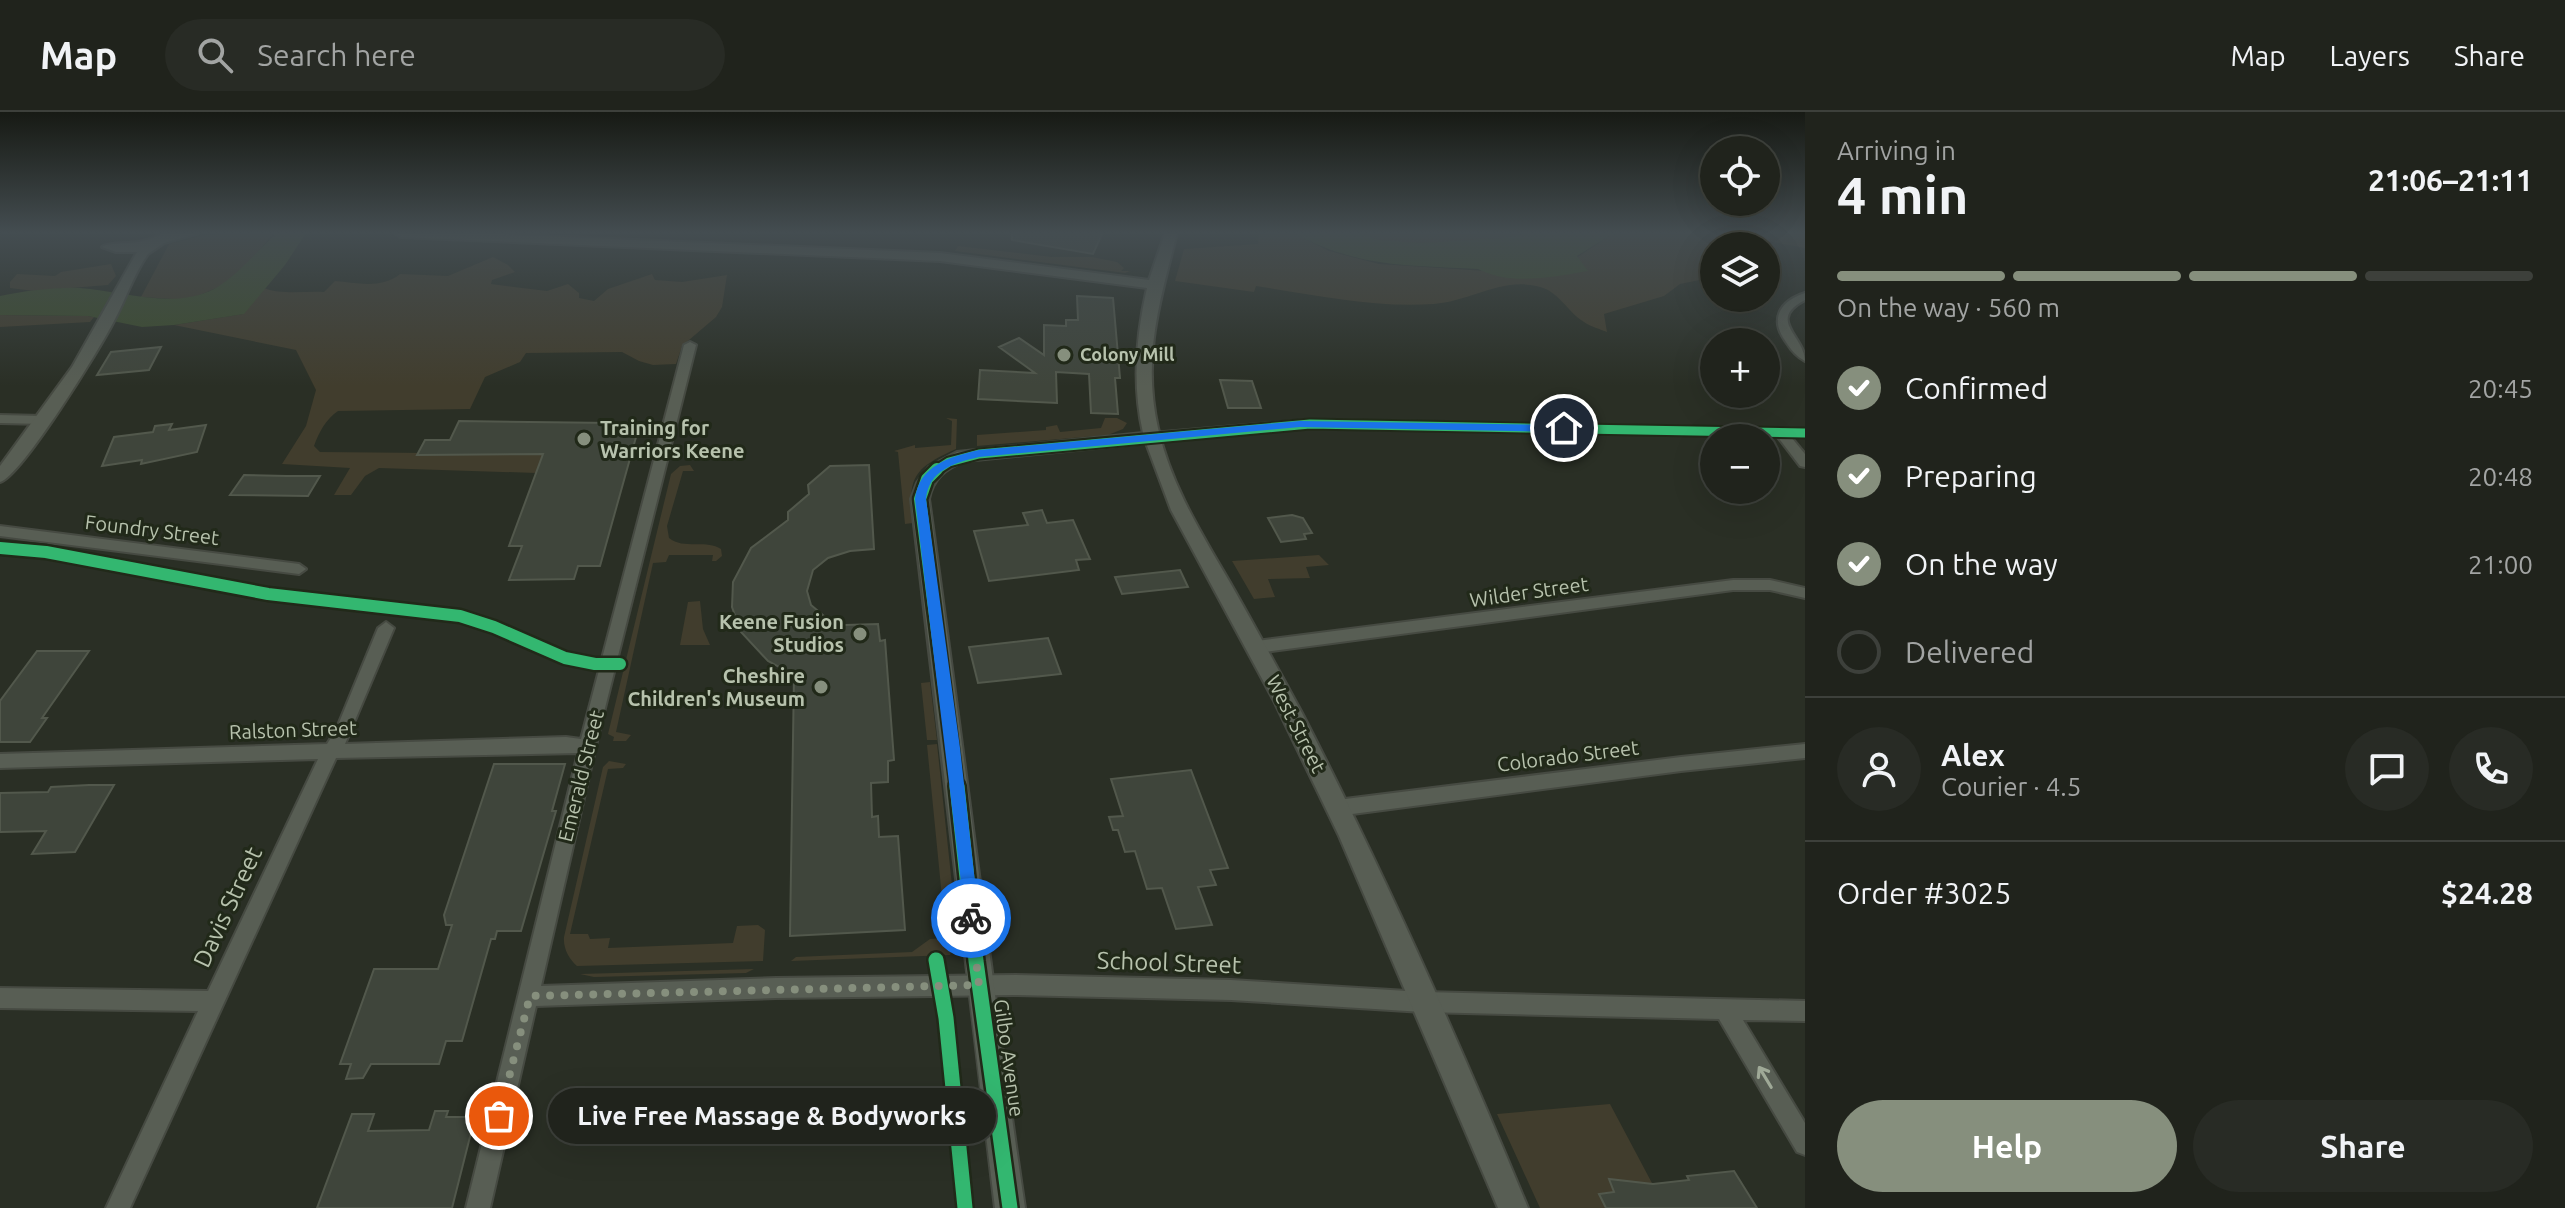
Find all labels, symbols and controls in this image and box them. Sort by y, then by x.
search box [165,19,725,91]
icon: search [193,33,237,77]
text: Map [40,34,117,76]
text: Search here [257,38,416,72]
text: Map [2230,40,2286,71]
text: Layers [2330,40,2410,71]
text: Share [2454,40,2525,71]
map controls [1700,136,1780,504]
button: locate [1700,136,1780,216]
text: Arriving in [1837,136,1956,165]
text: 21:06–21:11 [2368,163,2533,197]
text: 4 min [1837,166,1968,224]
button: layers [1700,232,1780,312]
text: On the way · 560 m [1837,293,2060,322]
button: + [1700,328,1780,408]
place label: Colony Mill [1080,344,1175,364]
marker: Colony Mill [1055,346,1073,364]
icon: check [1837,366,1881,410]
text: Confirmed [1905,371,2048,405]
text: 20:45 [2468,374,2533,403]
pin [1530,394,1598,462]
icon: home [1542,406,1586,450]
place label: Training for Warriors Keene [600,416,745,462]
button: − [1700,424,1780,504]
marker: Training for Warriors Keene [575,430,593,448]
icon: check [1837,454,1881,498]
text: Preparing [1905,459,2037,493]
text: 20:48 [2468,462,2533,491]
street label: Foundry Street [84,510,221,549]
icon: check [1837,542,1881,586]
text: On the way [1905,547,2058,581]
text: 21:00 [2468,550,2533,579]
street label: Wilder Street [1468,572,1590,611]
place label: Keene Fusion Studios [719,610,844,656]
marker: Keene Fusion Studios [851,625,869,643]
text: Delivered [1905,635,2034,669]
place label: Cheshire Children's Museum [628,664,805,710]
street label: West Street [1262,671,1331,776]
marker: Cheshire Children's Museum [812,678,830,696]
street label: Emerald Street [553,708,608,844]
street label: Ralston Street [229,716,357,743]
button: person [1837,727,1921,811]
button: chat [2345,727,2429,811]
button: phone [2449,727,2533,811]
street label: Colorado Street [1496,735,1640,776]
text: Alex [1941,738,2005,772]
text: Courier · 4.5 [1941,772,2081,801]
street label: Davis Street [188,842,267,971]
text: Order #3025 [1837,876,2011,910]
text: $24.28 [2441,876,2533,910]
courier [931,878,1011,958]
icon: bike [949,896,993,940]
street label: School Street [1096,946,1242,979]
street label: Gilbo Avenue [990,998,1029,1118]
one-way arrow [1757,1066,1773,1089]
pin [465,1082,533,1150]
callout: Live Free Massage & Bodyworks [547,1088,995,1144]
icon: bag [477,1094,521,1138]
button: Help [1837,1100,2177,1192]
button: Share [2193,1100,2533,1192]
text: Live Free Massage & Bodyworks [577,1101,967,1130]

